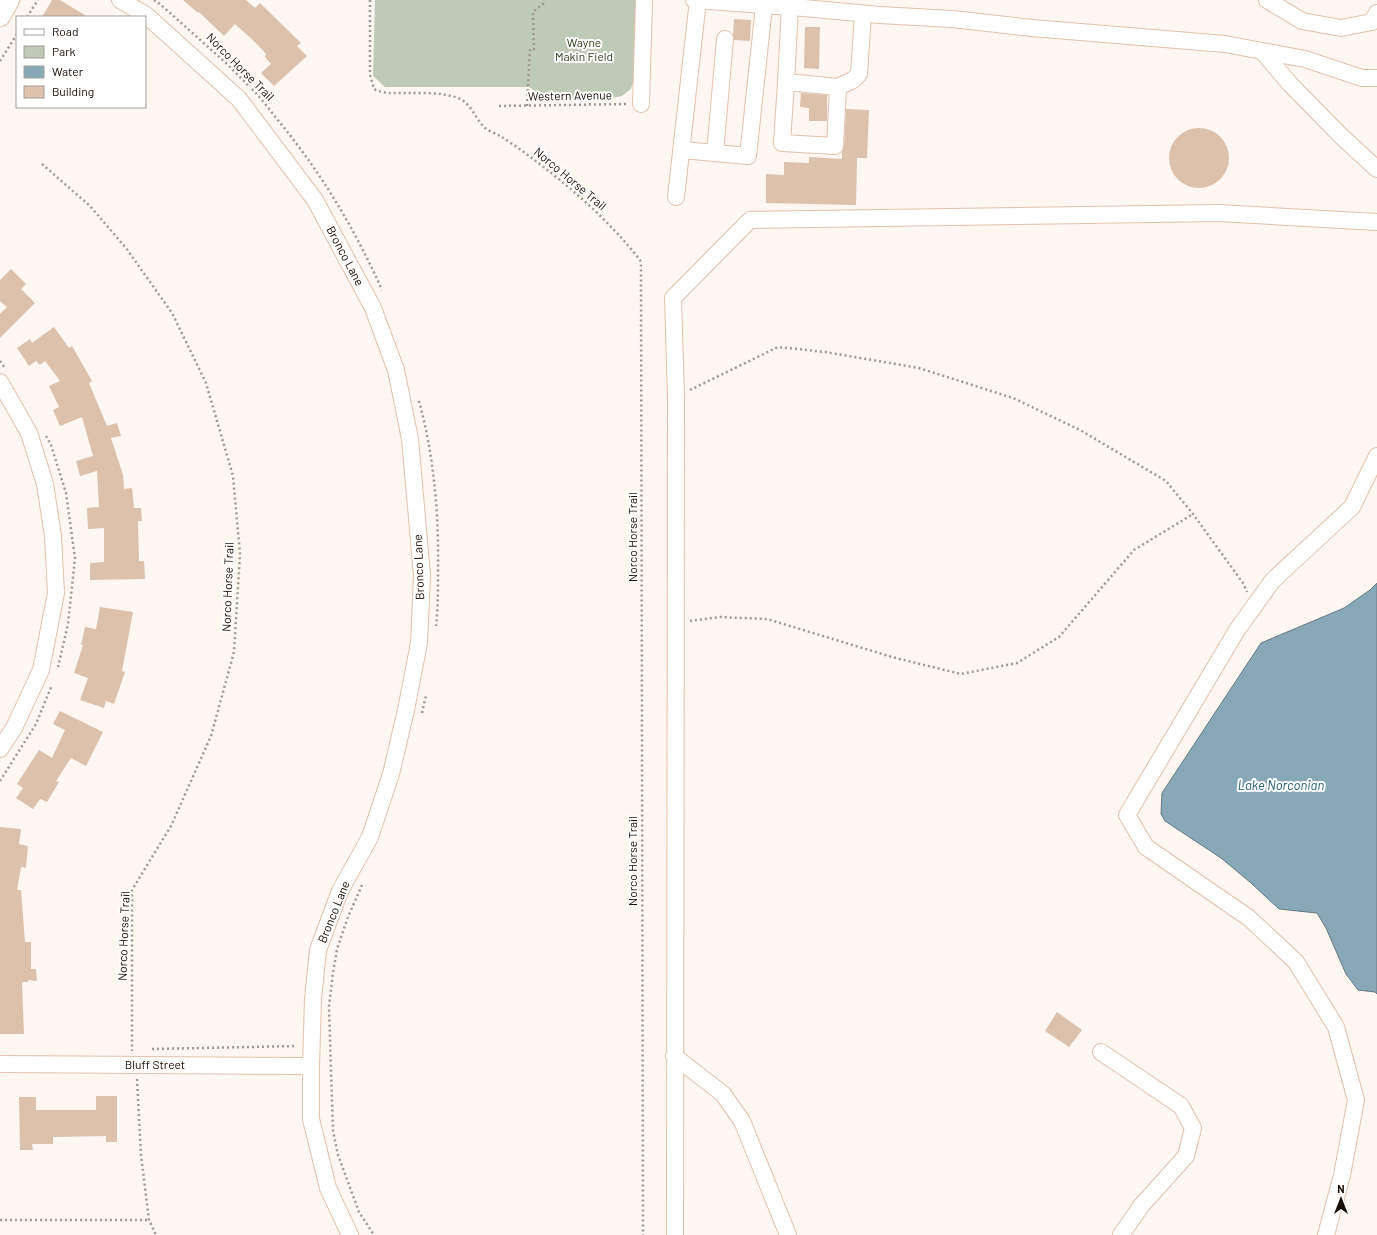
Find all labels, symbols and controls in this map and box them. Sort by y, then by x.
legend [16,16,146,108]
text: Road [52,24,79,38]
street label: Norco Horse Trail [204,30,277,103]
park label: Wayne Makin Field [555,35,613,63]
text: Park [52,44,76,58]
text: Water [52,64,84,78]
text: Building [52,84,94,98]
street label: Western Avenue [528,87,612,103]
street label: Norco Horse Trail [532,144,610,212]
street label: Bronco Lane [324,223,367,288]
street label: Norco Horse Trail [625,492,639,582]
street label: Bronco Lane [410,534,426,600]
street label: Norco Horse Trail [218,542,236,632]
water label: Lake Norconian [1238,777,1324,793]
street label: Norco Horse Trail [625,816,639,906]
street label: Bronco Lane [314,879,352,945]
street label: Norco Horse Trail [114,891,132,981]
street label: Bluff Street [125,1057,185,1071]
north arrow [1321,1179,1361,1219]
text: N [1337,1182,1345,1195]

